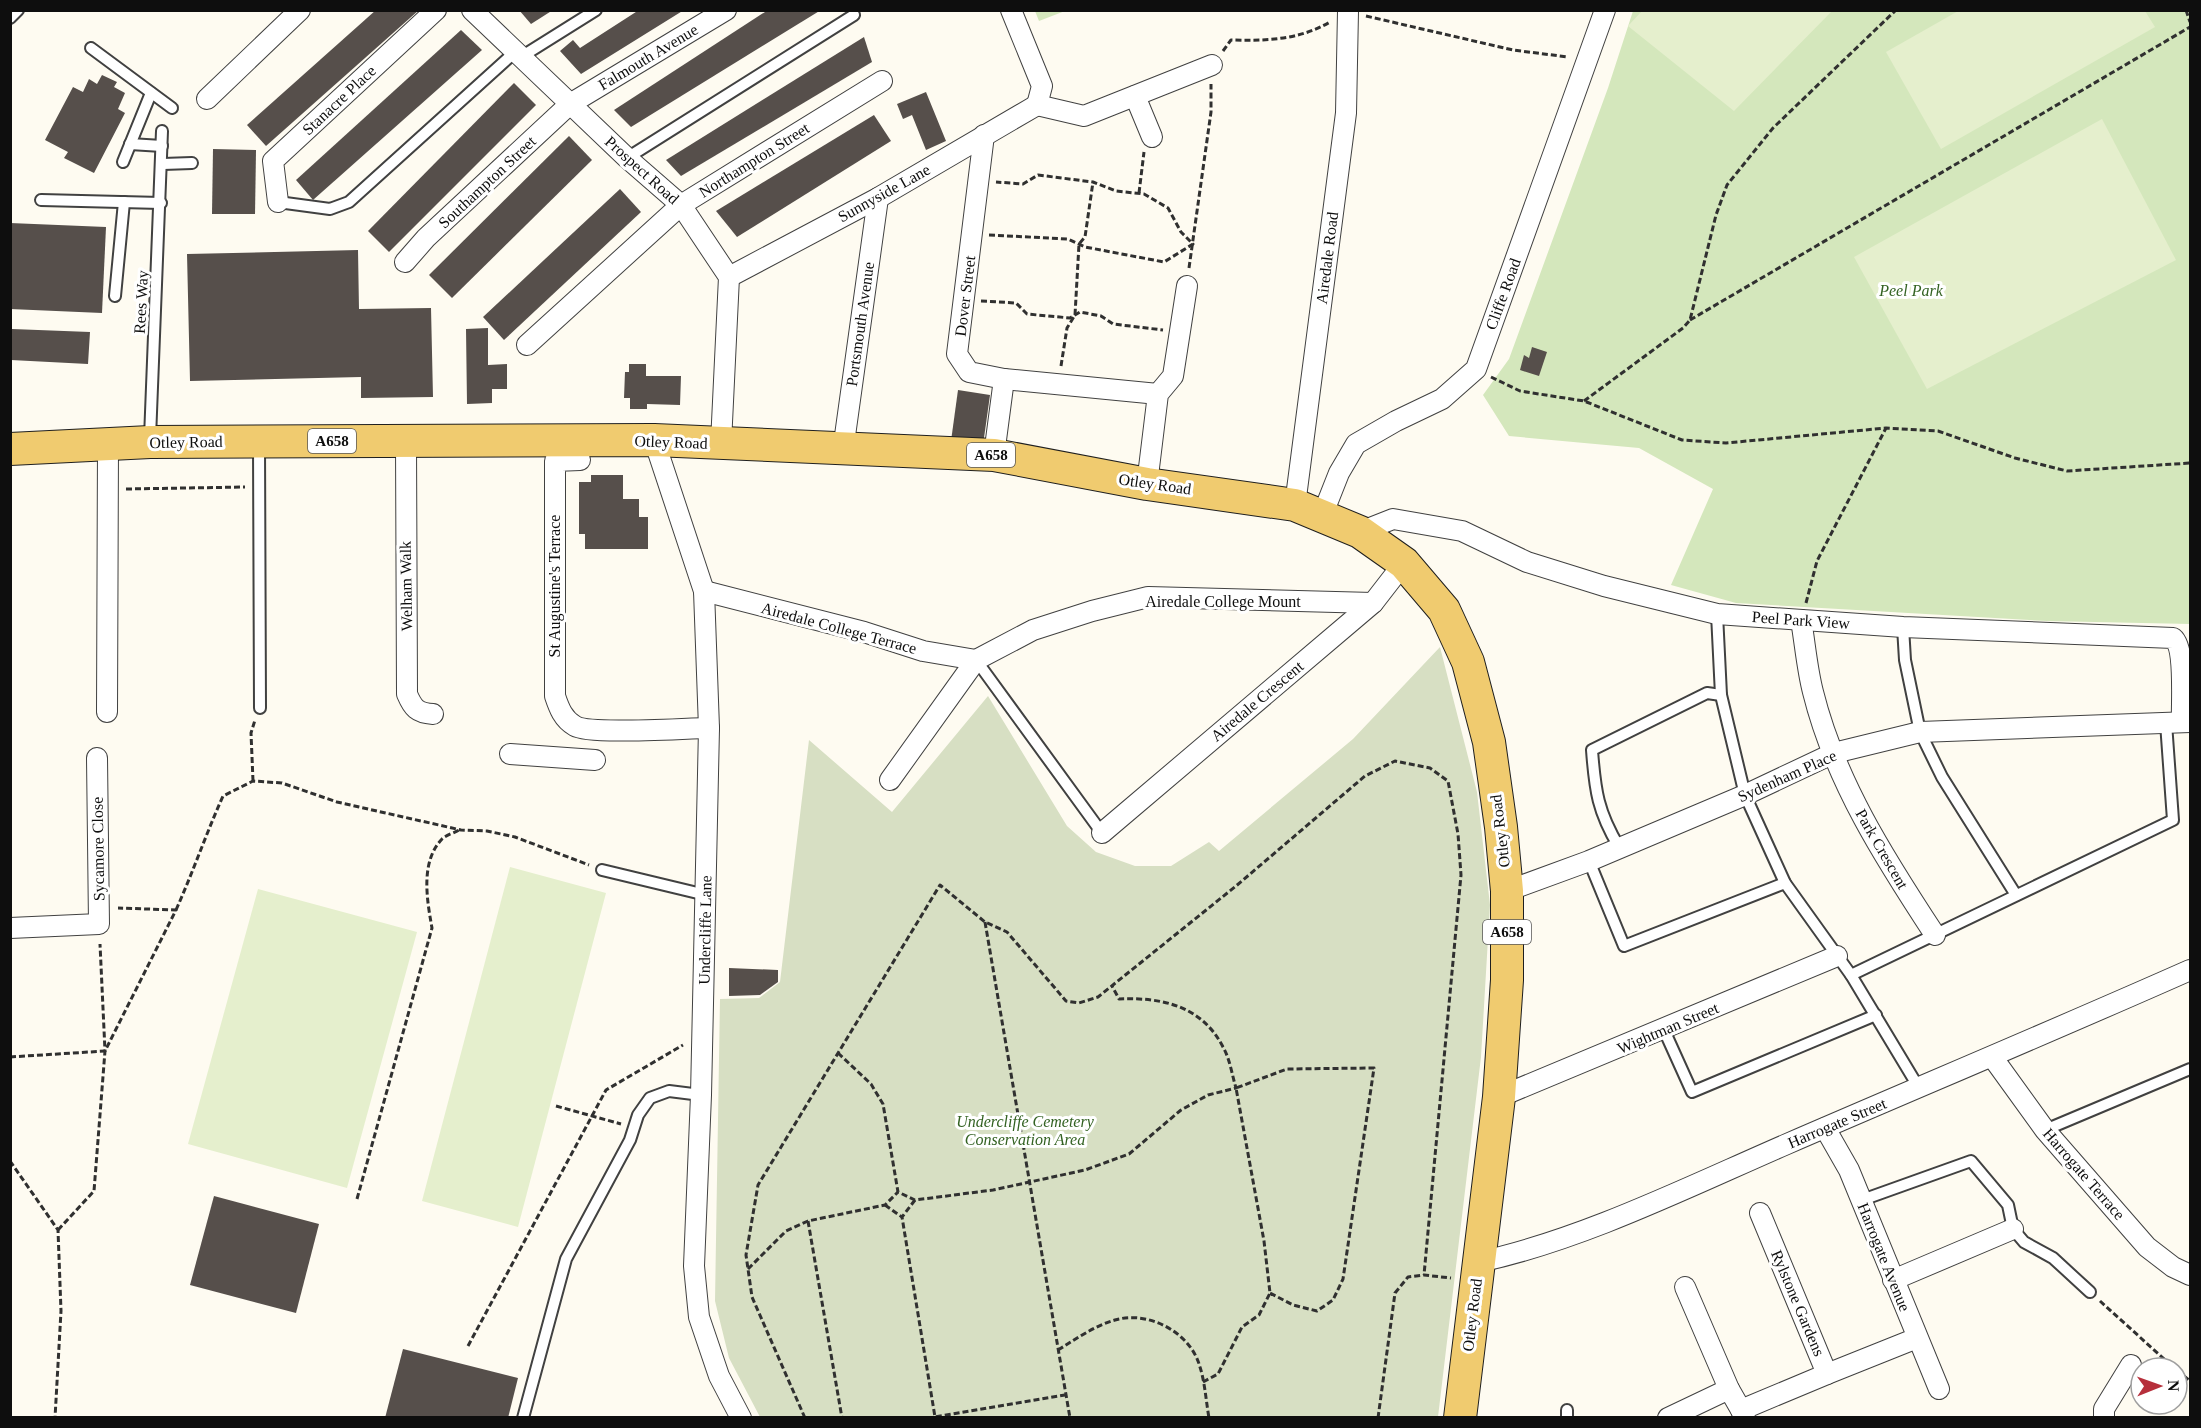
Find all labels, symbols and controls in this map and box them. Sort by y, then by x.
street label: Falmouth Avenue [595,21,701,93]
street label: Stanacre Place [299,62,379,138]
street label: Northampton Street [696,119,813,202]
street label: Southampton Street [435,132,540,232]
street label: Prospect Road [601,133,682,208]
street label: Sunnyside Lane [835,161,933,226]
street label: Airedale Road [1313,211,1341,305]
street label: Dover Street [952,254,978,337]
street label: Cliffe Road [1482,256,1524,332]
street label: Portsmouth Avenue [843,261,877,387]
street label: Rees Way [131,270,152,334]
park label: Peel Park [1878,282,1944,299]
road number: A658 [308,429,356,453]
street label: Otley Road [634,432,708,453]
street label: Otley Road [149,433,223,452]
road number: A658 [967,443,1015,467]
street label: Otley Road [1117,470,1192,499]
street label: St Augustine's Terrace [546,515,564,657]
street label: Welham Walk [397,541,415,631]
street label: Airedale College Mount [1145,593,1301,611]
street label: Airedale College Terrace [759,599,919,658]
street label: Peel Park View [1751,608,1851,632]
street label: Airedale Crescent [1207,657,1307,744]
street label: Sydenham Place [1735,747,1839,806]
street label: Otley Road [1487,793,1514,868]
street label: Sycamore Close [89,797,108,901]
street label: Park Crescent [1852,806,1912,892]
street label: Undercliffe Lane [696,875,714,985]
road number: A658 [1483,920,1531,944]
street label: Wightman Street [1615,999,1722,1058]
street label: Harrogate Street [1785,1094,1890,1152]
park label: Undercliffe Cemetery Conservation Area [956,1113,1095,1148]
street label: Harrogate Terrace [2039,1125,2128,1224]
street label: Harrogate Avenue [1854,1200,1914,1314]
street label: Rylstone Gardens [1767,1247,1828,1359]
street label: Otley Road [1459,1278,1486,1353]
north arrow [2129,1356,2189,1416]
text: N [2165,1380,2182,1392]

